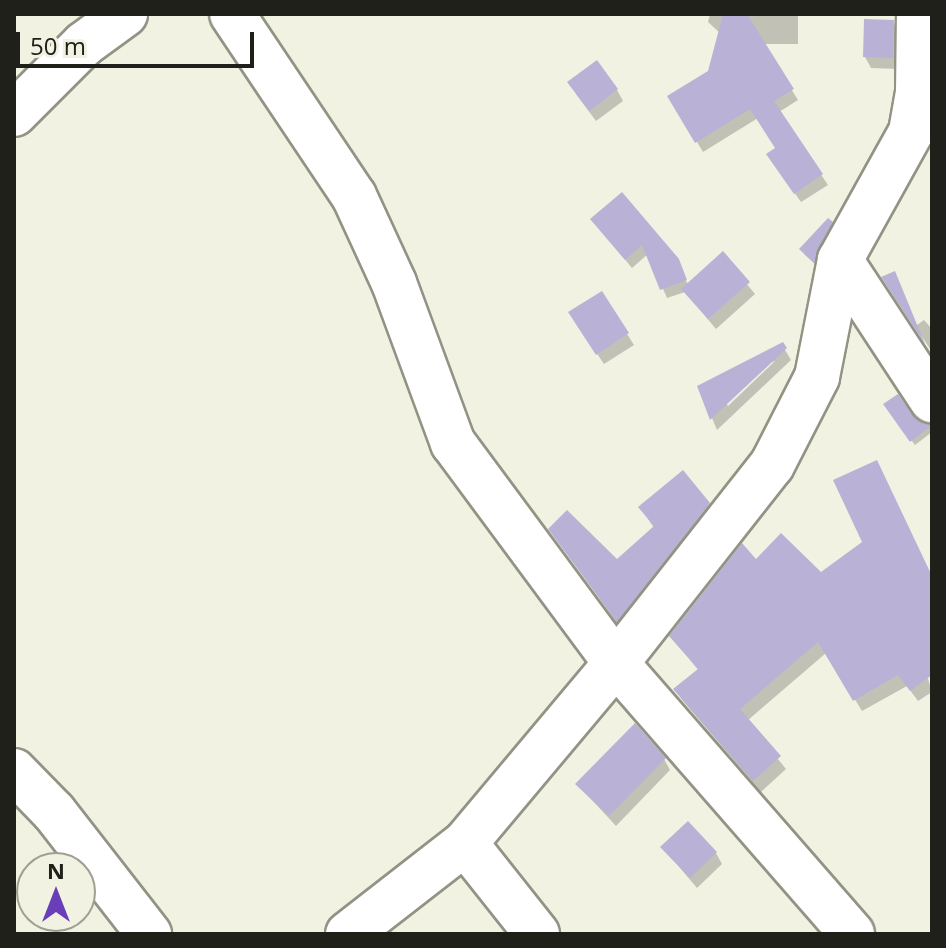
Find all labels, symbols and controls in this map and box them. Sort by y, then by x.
scale bar [20,16,258,66]
text: 50 m [30,29,86,62]
north arrow [16,852,96,932]
text: N [47,855,65,885]

